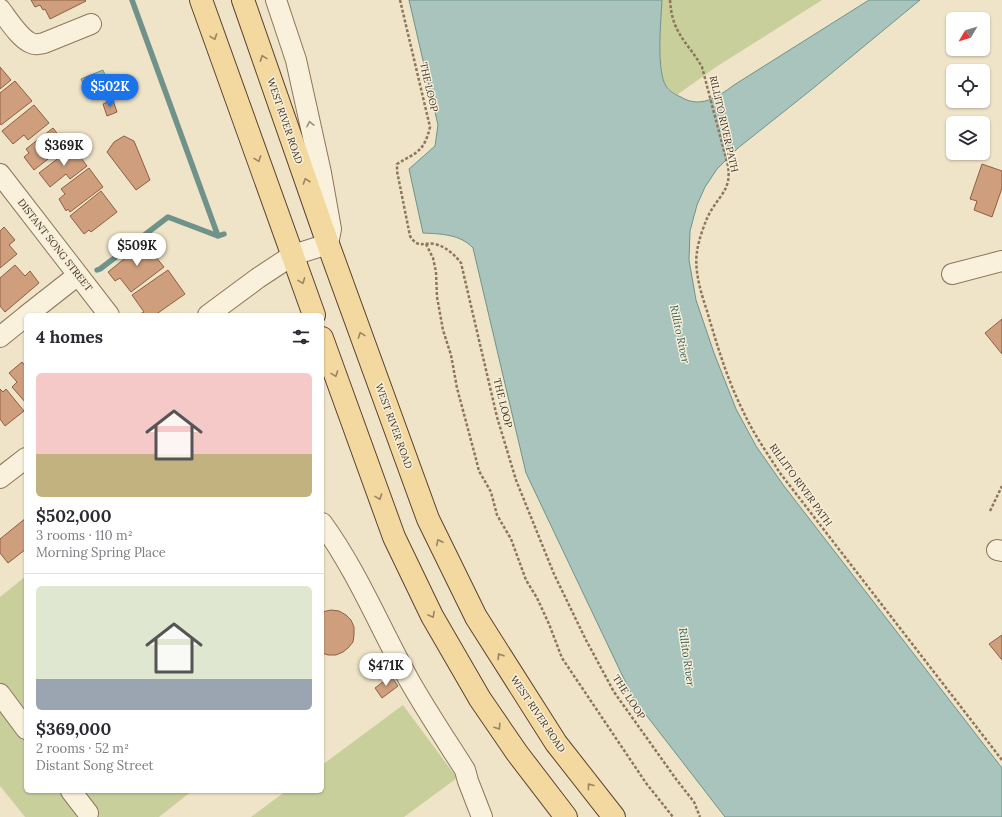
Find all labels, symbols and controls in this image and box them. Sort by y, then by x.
north arrow [946,12,990,56]
map controls [946,12,990,160]
one-way arrow [210,33,218,40]
one-way arrow [260,55,268,62]
street label: THE LOOP [417,61,441,113]
button: locate [946,64,990,108]
pin: $502K [82,74,138,108]
street label: RILLITO RIVER PATH [707,74,741,174]
street label: WEST RIVER ROAD [264,76,306,166]
text: $502K [90,78,130,95]
button: layers [946,116,990,160]
one-way arrow [306,120,314,127]
pin: $369K [36,133,92,167]
text: $369K [44,137,84,154]
one-way arrow [253,155,262,162]
one-way arrow [302,177,311,184]
street label: DISTANT SONG STREET [15,196,96,294]
pin: $509K [109,233,165,267]
text: $509K [117,237,157,254]
one-way arrow [297,278,306,285]
water label: Rillito River [667,304,693,365]
text: 4 homes [36,326,103,348]
icon: filters [290,326,312,348]
one-way arrow [357,332,366,339]
one-way arrow [331,371,339,378]
street label: THE LOOP [491,377,515,429]
street label: WEST RIVER ROAD [373,382,415,470]
icon: home [138,399,210,471]
street label: RILLITO RIVER PATH [767,441,835,529]
one-way arrow [374,493,383,500]
text: $502,000 [36,505,111,527]
text: 3 rooms · 110 m² [36,527,133,544]
one-way arrow [436,539,444,546]
text: Morning Spring Place [36,544,166,561]
one-way arrow [427,611,434,619]
icon: home [138,612,210,684]
water label: Rillito River [676,627,698,688]
pin: $471K [358,653,414,687]
one-way arrow [498,653,505,660]
text: $471K [368,657,404,674]
street label: THE LOOP [610,672,648,722]
street label: WEST RIVER ROAD [507,673,569,755]
text: $369,000 [36,718,111,740]
one-way arrow [494,723,501,730]
text: 2 rooms · 52 m² [36,740,129,757]
text: Distant Song Street [36,757,154,774]
one-way arrow [588,784,595,791]

